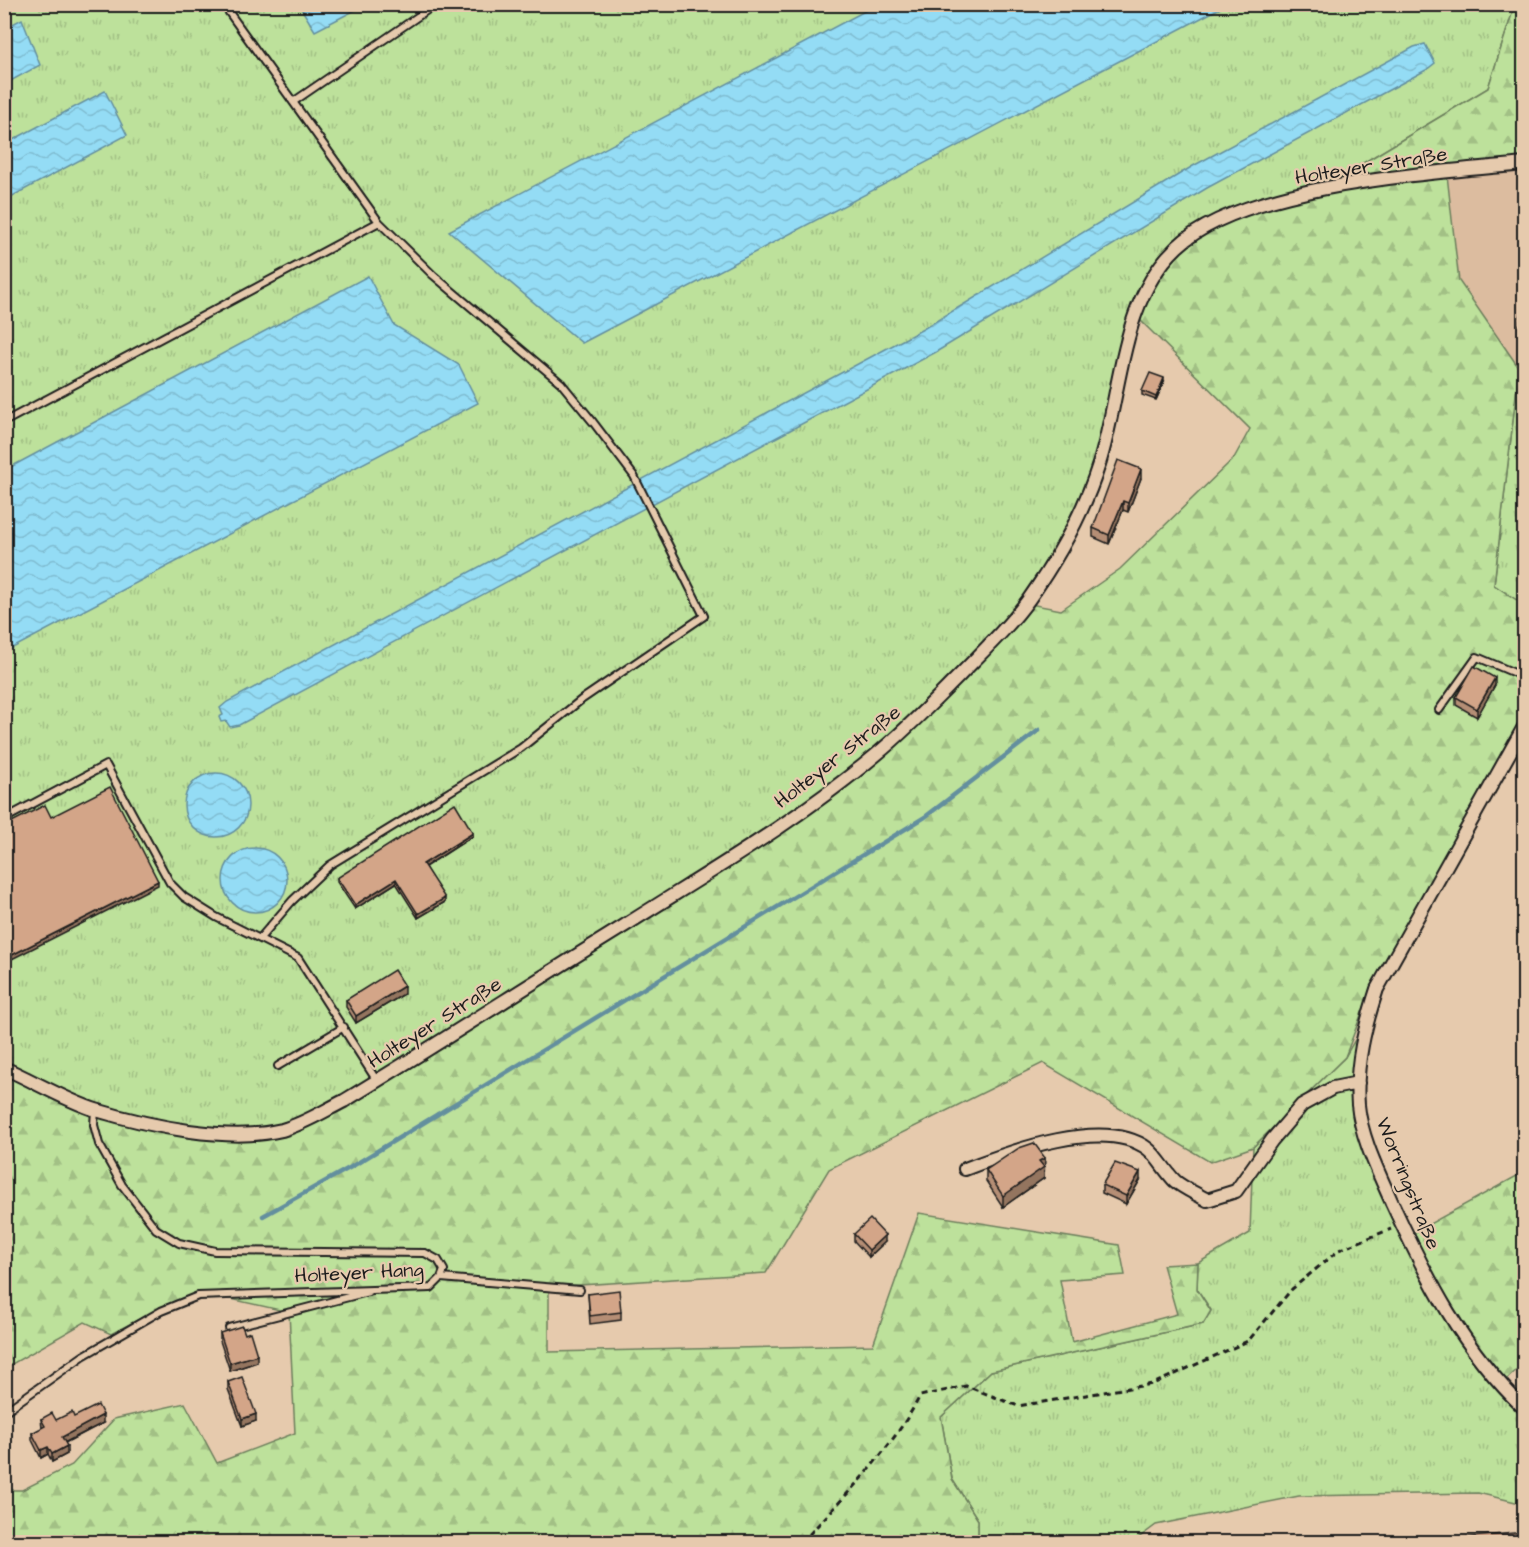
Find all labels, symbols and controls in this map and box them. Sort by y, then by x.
street label: Holteyer Straße [1293,140,1449,193]
street label: Holteyer Straße [769,698,907,816]
street label: Holteyer Straße [362,970,508,1076]
street label: Worringstraße [1368,1113,1447,1254]
street label: Holteyer Hang [294,1256,424,1291]

